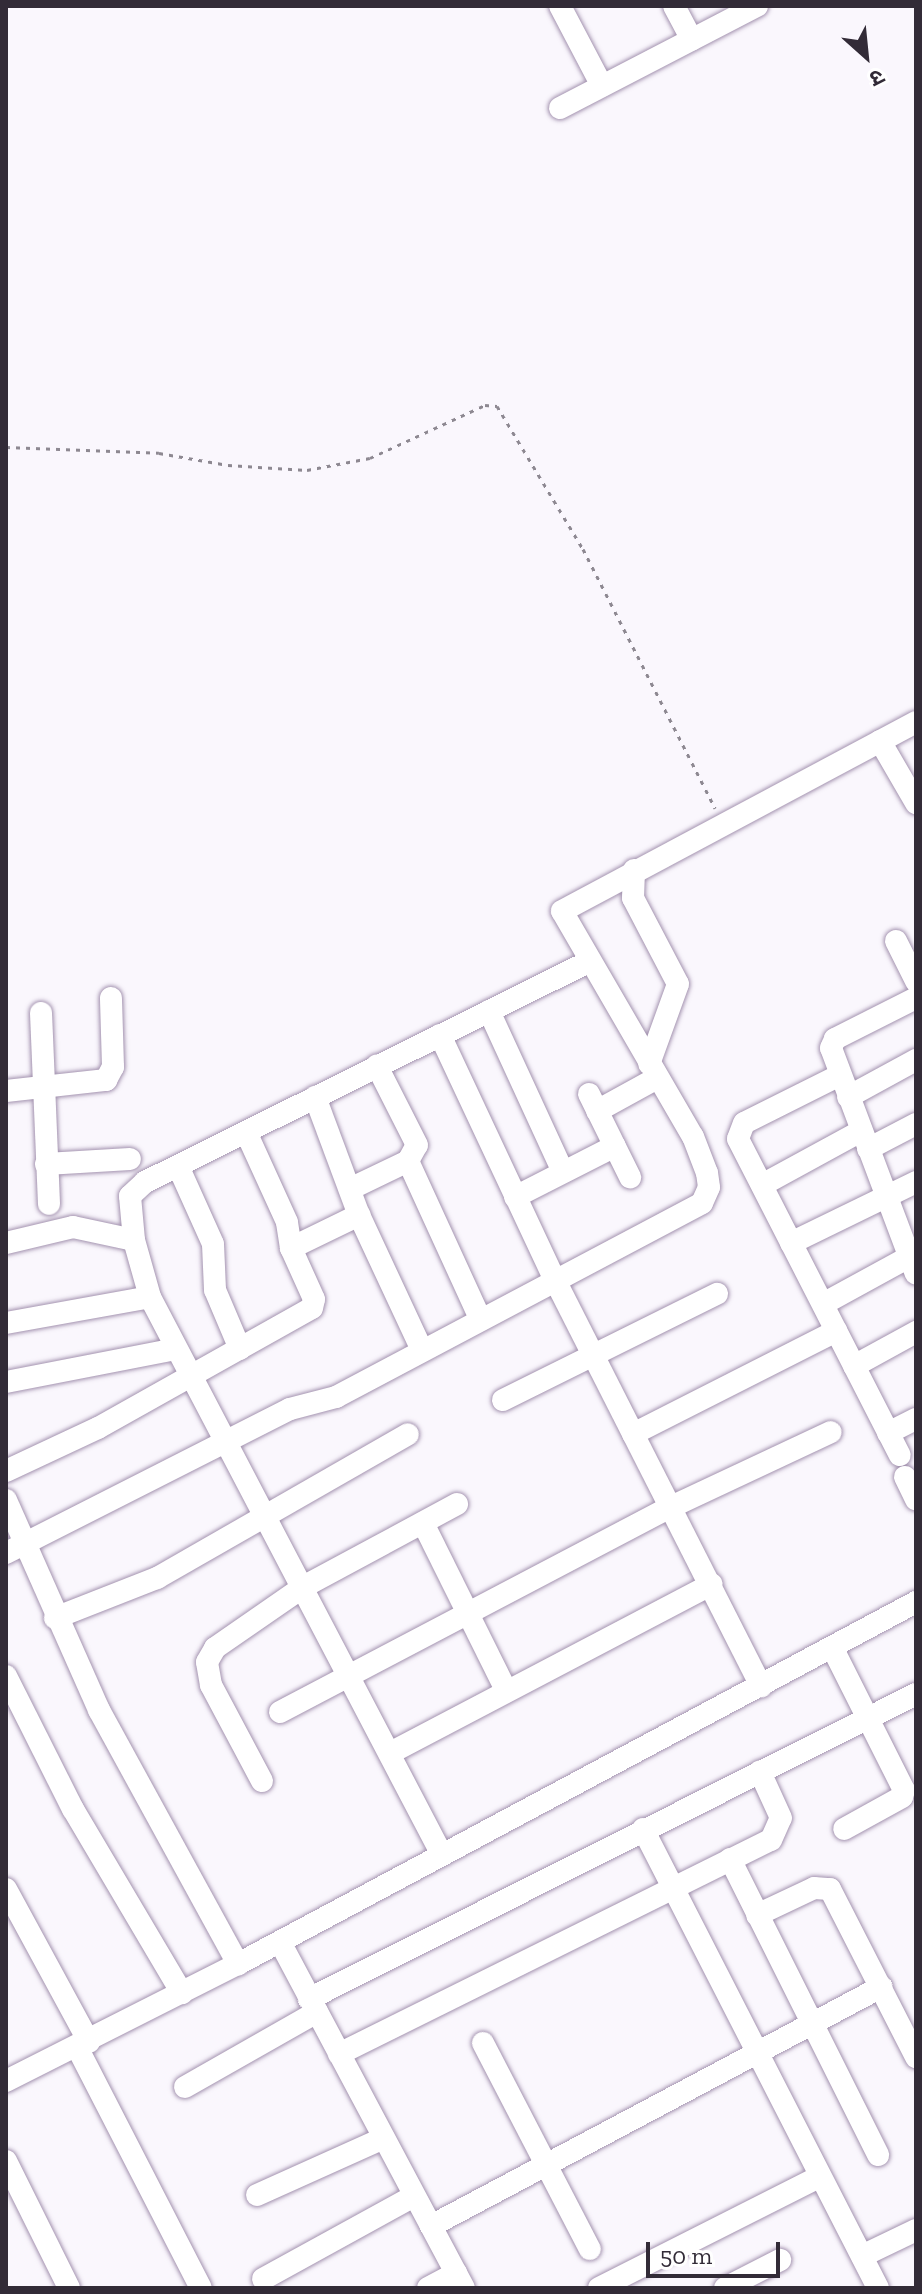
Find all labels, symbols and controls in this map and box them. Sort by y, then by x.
north arrow [826,16,906,96]
text: उ [865,63,889,93]
scale bar [650,2226,784,2276]
text: 50 m [660,2241,712,2270]

